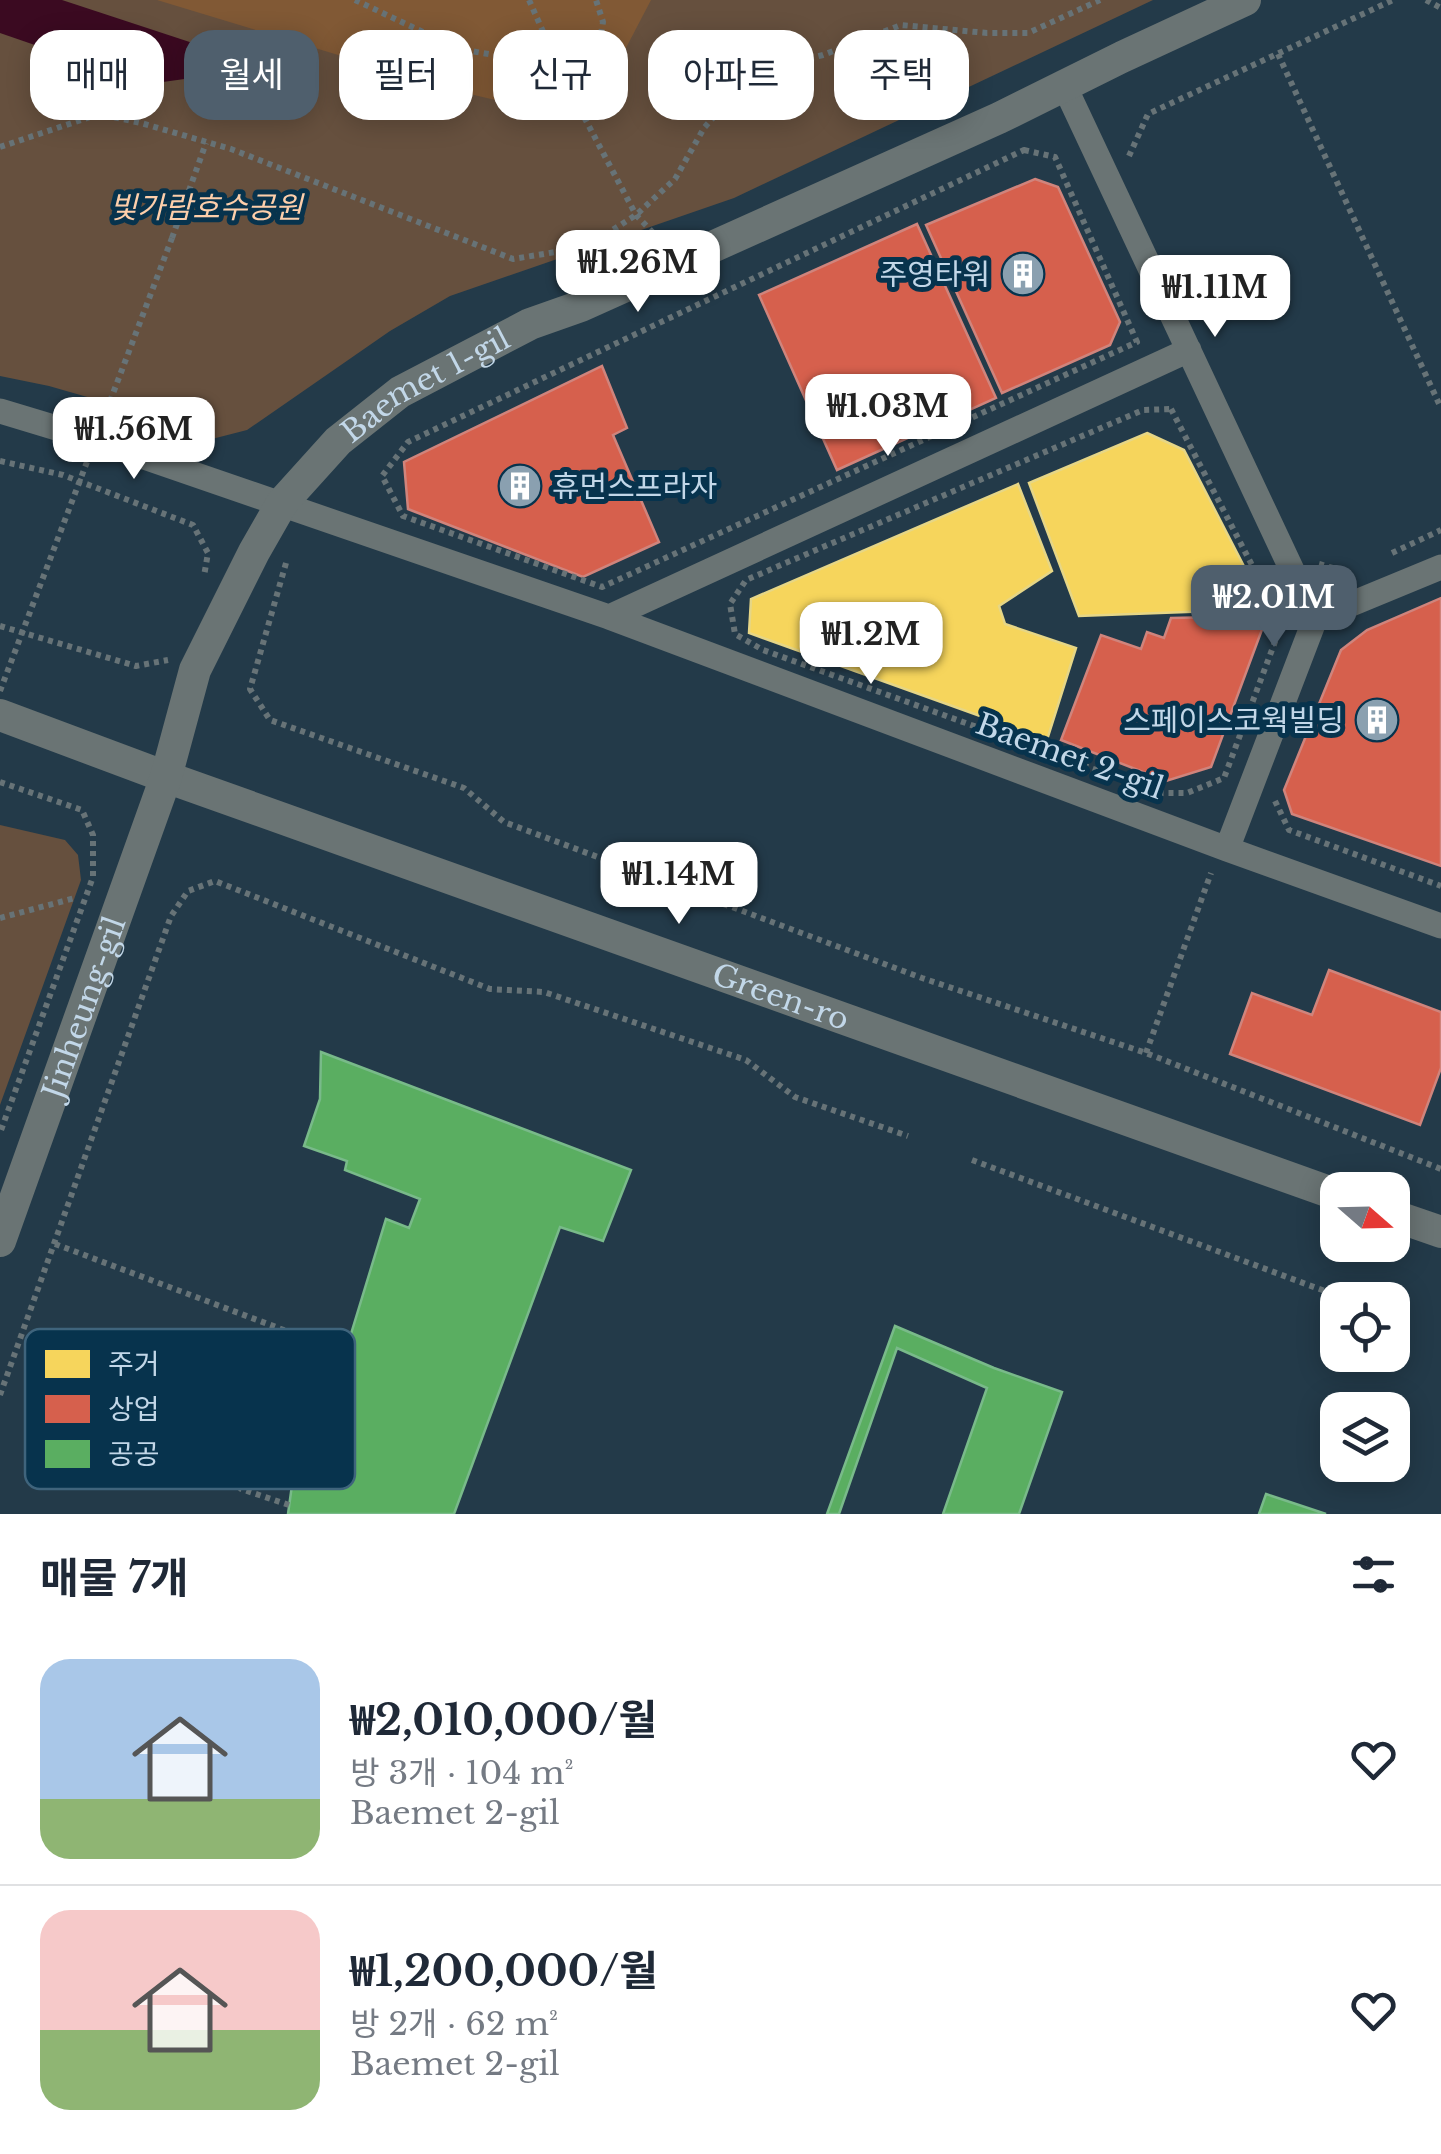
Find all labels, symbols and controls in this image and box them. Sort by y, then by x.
chip: 매매 [30,30,164,120]
chip: 월세 [184,30,319,120]
chip: 필터 [339,30,473,120]
chip: 신규 [493,30,628,120]
chip: 아파트 [648,30,814,120]
chip: 주택 [834,30,969,120]
park label: 빛가람호수공원 [109,189,305,226]
pin: ₩1.26M [557,230,719,315]
text: ₩1.26M [578,242,698,282]
building icon: 주영타워 [1000,251,1046,297]
pin: ₩1.11M [1134,255,1296,340]
place label: 주영타워 [880,256,990,293]
text: ₩1.11M [1162,267,1268,307]
street label: Baemet 1-gil [333,319,516,450]
pin: ₩1.03M [807,374,969,459]
text: ₩1.03M [827,386,949,426]
pin: ₩1.56M [53,397,215,482]
text: ₩1.56M [75,409,193,449]
building icon: 휴먼스프라자 [497,463,543,509]
place label: 휴먼스프라자 [552,468,718,505]
pin: ₩2.01M [1193,565,1355,650]
text: ₩2.01M [1213,577,1335,617]
pin: ₩1.2M [801,602,941,687]
text: ₩1.2M [822,614,920,654]
building icon: 스페이스코웍빌딩 [1354,697,1400,743]
place label: 스페이스코웍빌딩 [1123,702,1344,739]
street label: Baemet 2-gil [971,705,1169,807]
pin: ₩1.14M [598,842,760,927]
text: ₩1.14M [623,854,736,894]
street label: Jinheung-gil [33,911,133,1107]
street label: Green-ro [707,955,854,1038]
north arrow [1320,1172,1410,1262]
map controls [1320,1172,1410,1482]
button: locate [1320,1282,1410,1372]
legend [25,1329,355,1489]
text: 주거 [108,1347,160,1382]
text: 상업 [108,1392,160,1427]
button: layers [1320,1392,1410,1482]
text: 공공 [108,1437,160,1472]
icon: filters [1346,1547,1401,1602]
text: 매물 7개 [40,1552,189,1604]
text: ₩2,010,000/월 [350,1694,657,1746]
icon: home [120,1699,240,1819]
icon: heart [1346,1732,1401,1787]
text: 방 3개 · 104 m² [350,1753,574,1793]
text: Baemet 2-gil [350,1793,560,1833]
text: ₩1,200,000/월 [350,1945,658,1997]
icon: home [120,1950,240,2070]
icon: heart [1346,1983,1401,2038]
text: 방 2개 · 62 m² [350,2004,558,2044]
text: Baemet 2-gil [350,2044,560,2084]

